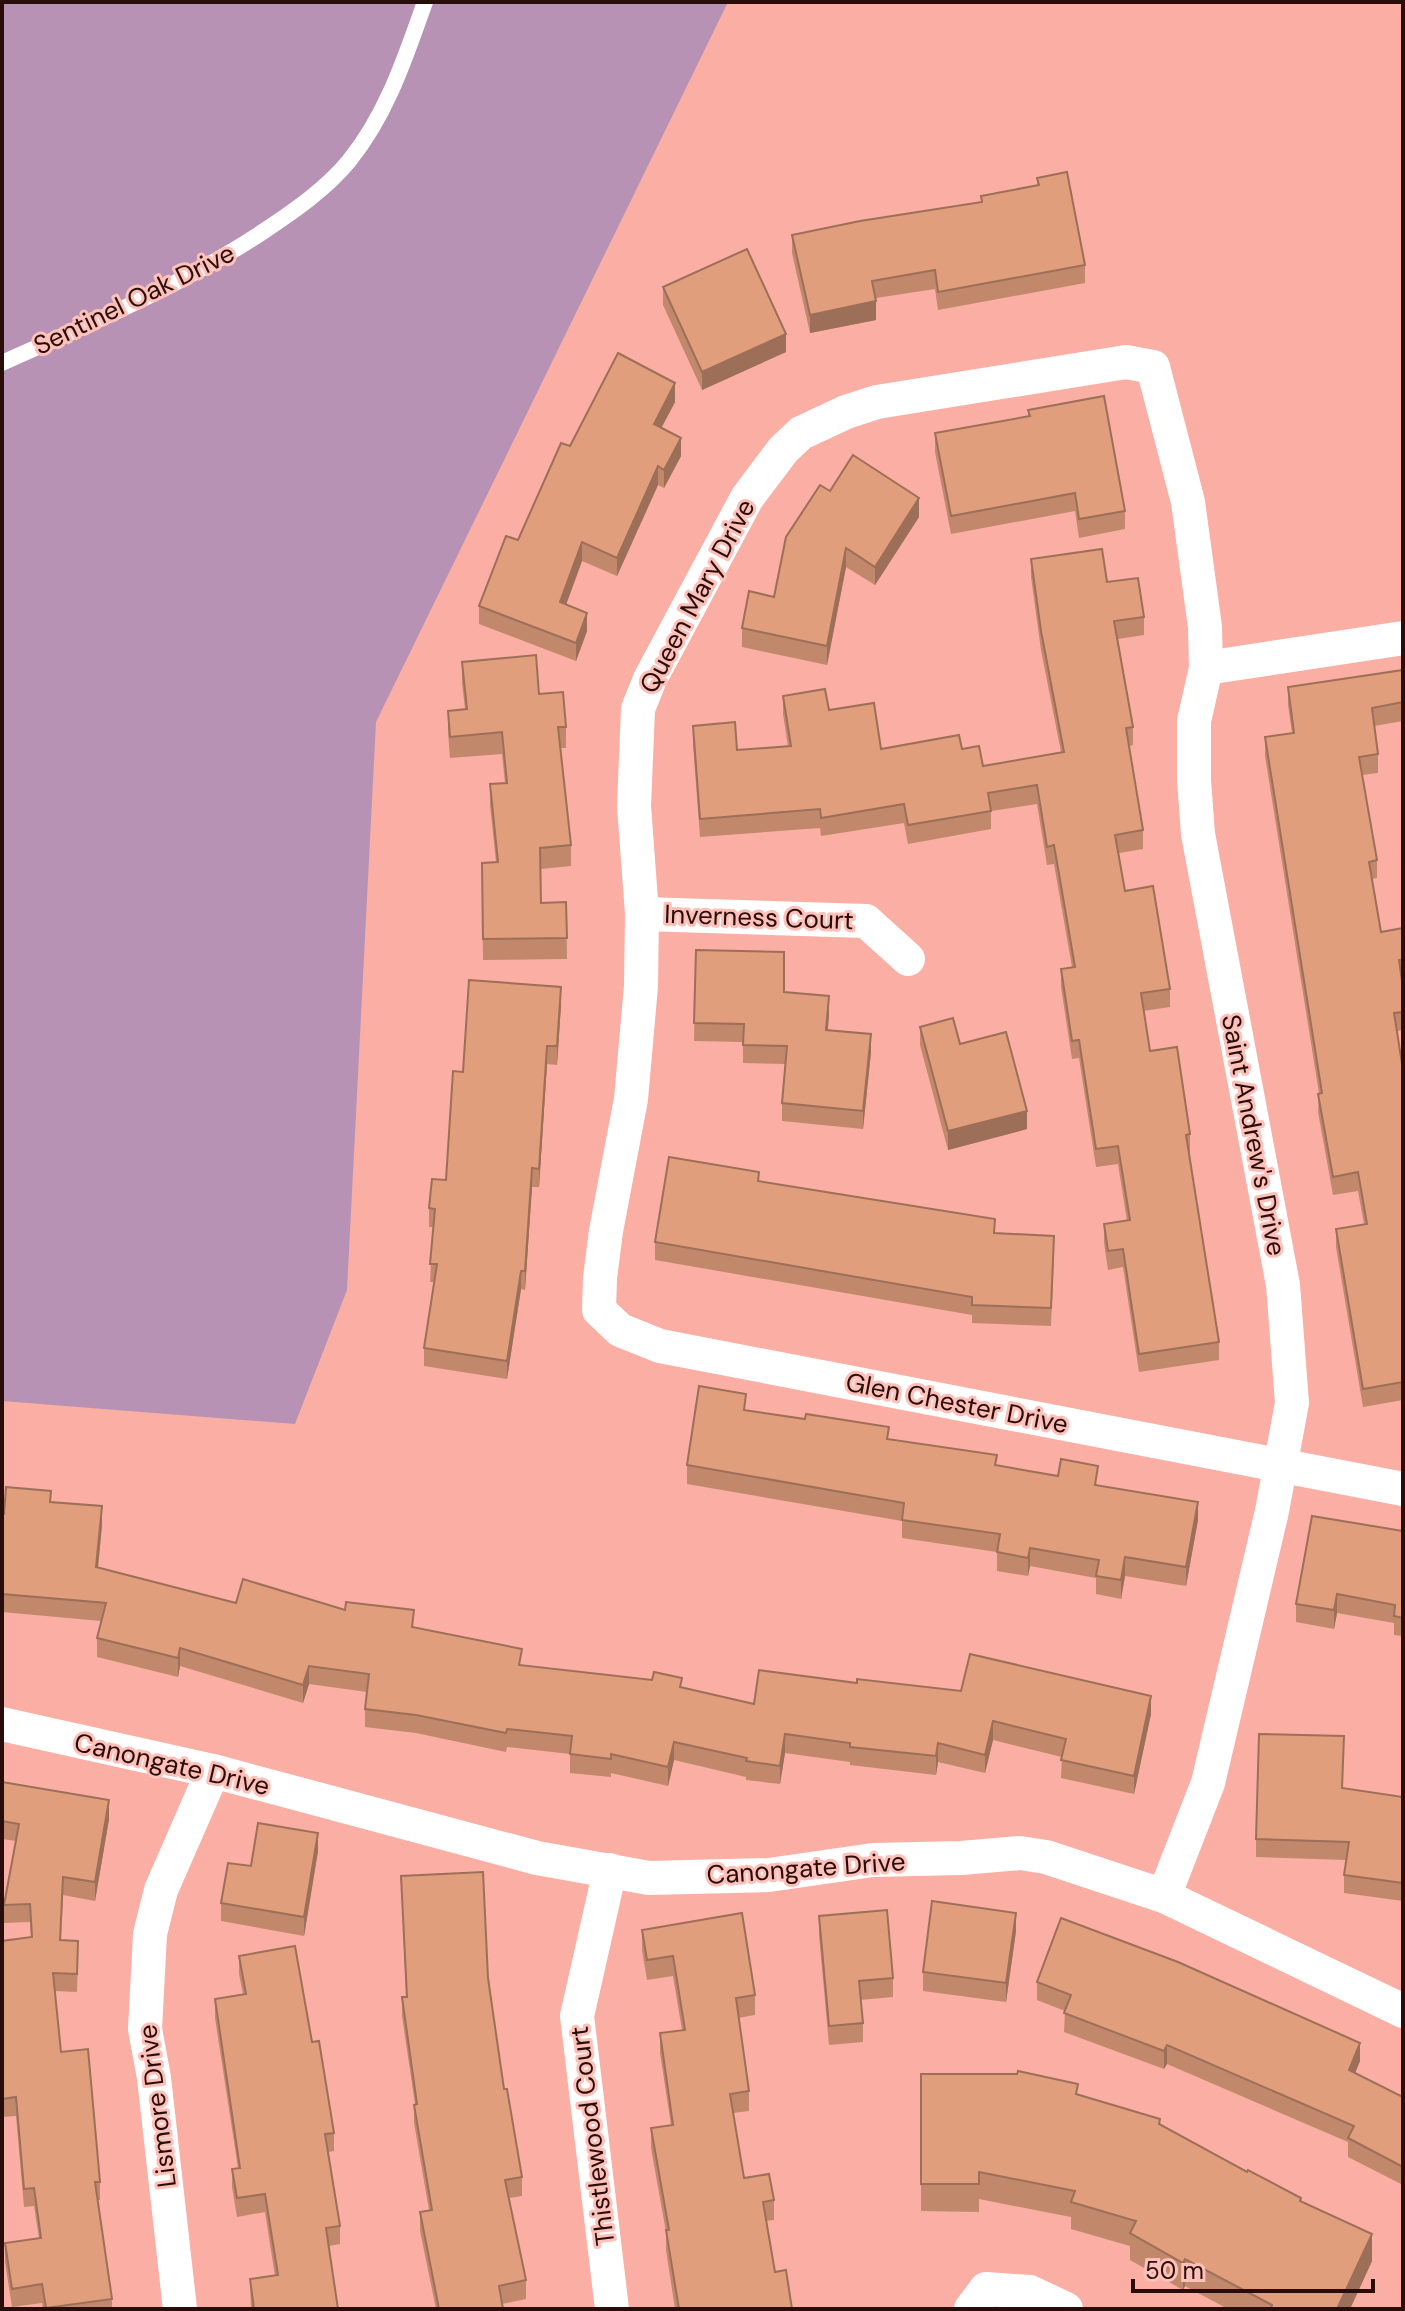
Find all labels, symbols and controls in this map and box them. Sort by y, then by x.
street label: Sentinel Oak Drive [28,236,240,362]
street label: Queen Mary Drive [632,493,762,699]
street label: Inverness Court [664,897,854,937]
street label: Saint Andrew's Drive [1214,1012,1294,1258]
street label: Glen Chester Drive [843,1365,1071,1441]
street label: Canongate Drive [71,1725,273,1803]
street label: Canongate Drive [705,1844,907,1892]
street label: Lismore Drive [130,2023,184,2189]
street label: Thistlewood Court [562,2024,622,2248]
scale bar [1133,2243,1373,2293]
text: 50 m [1145,2255,1204,2286]

